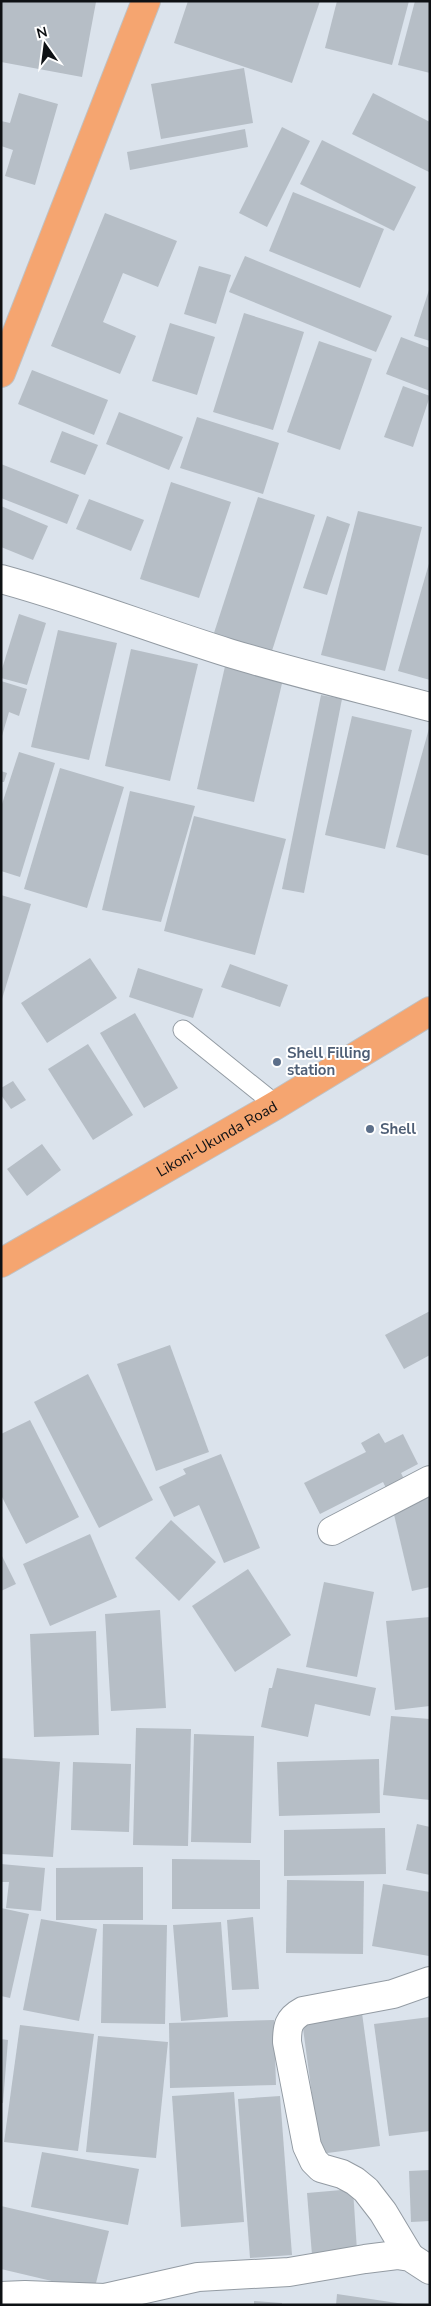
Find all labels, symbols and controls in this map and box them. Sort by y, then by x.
north arrow [20,20,70,70]
text: N [35,22,49,43]
place label: Shell Filling station [287,1043,370,1080]
marker: Shell Filling station [271,1056,283,1068]
street label: Likoni-Ukunda Road [153,1096,281,1182]
place label: Shell [380,1119,416,1139]
marker: Shell [364,1123,376,1135]

